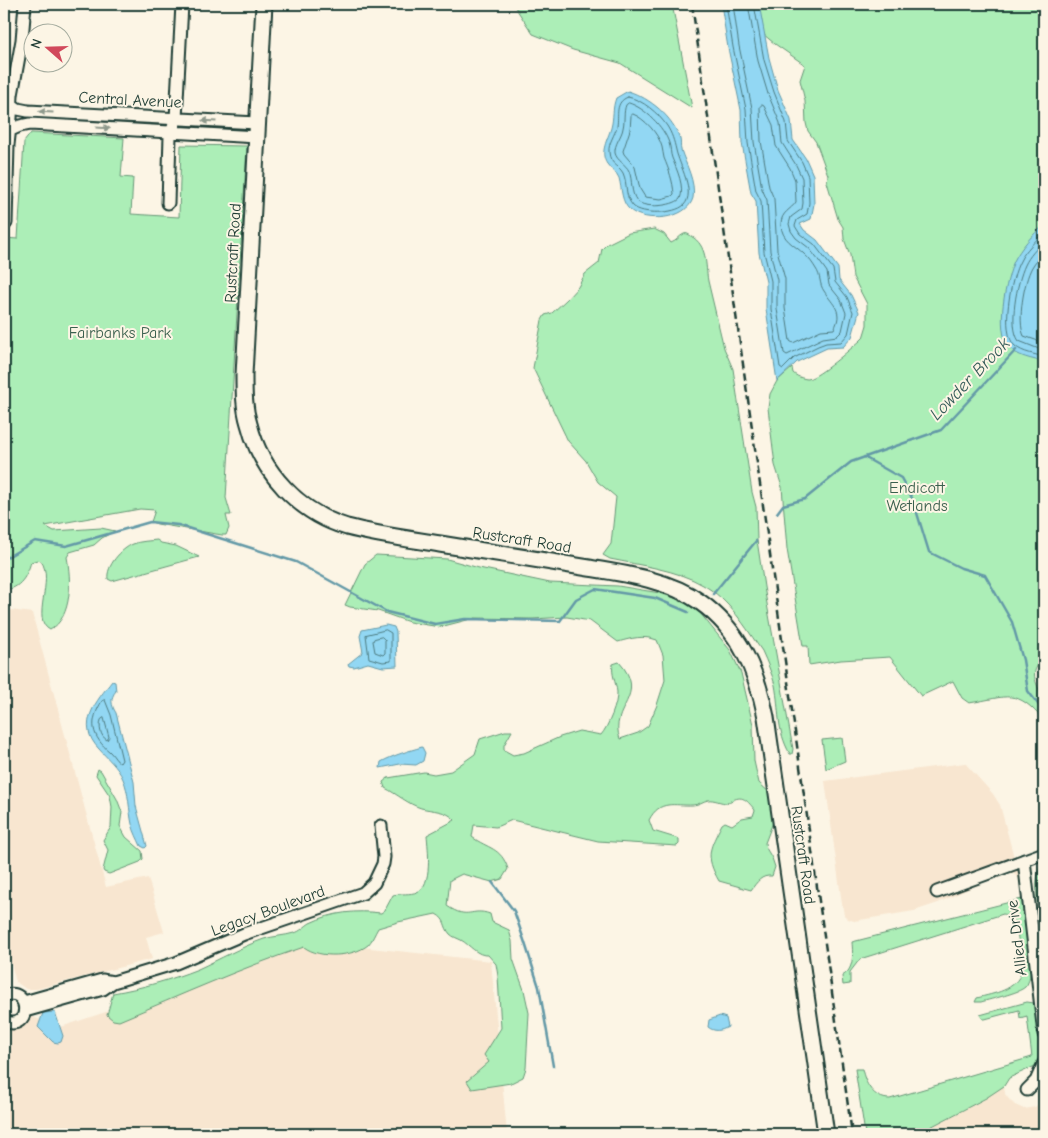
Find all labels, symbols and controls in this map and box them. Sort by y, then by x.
north arrow [22,22,72,72]
text: N [27,37,46,51]
street label: Central Avenue [78,88,182,112]
one-way arrow [38,108,54,116]
one-way arrow [200,116,216,124]
one-way arrow [96,125,112,133]
street label: Rustcraft Road [221,203,245,303]
park label: Fairbanks Park [69,324,172,342]
water label: Lowder Brook [926,333,1015,425]
park label: Endicott Wetlands [886,479,948,515]
street label: Rustcraft Road [471,523,573,557]
street label: Rustcraft Road [787,805,819,905]
street label: Legacy Boulevard [209,882,327,940]
street label: Allied Drive [1003,899,1031,977]

